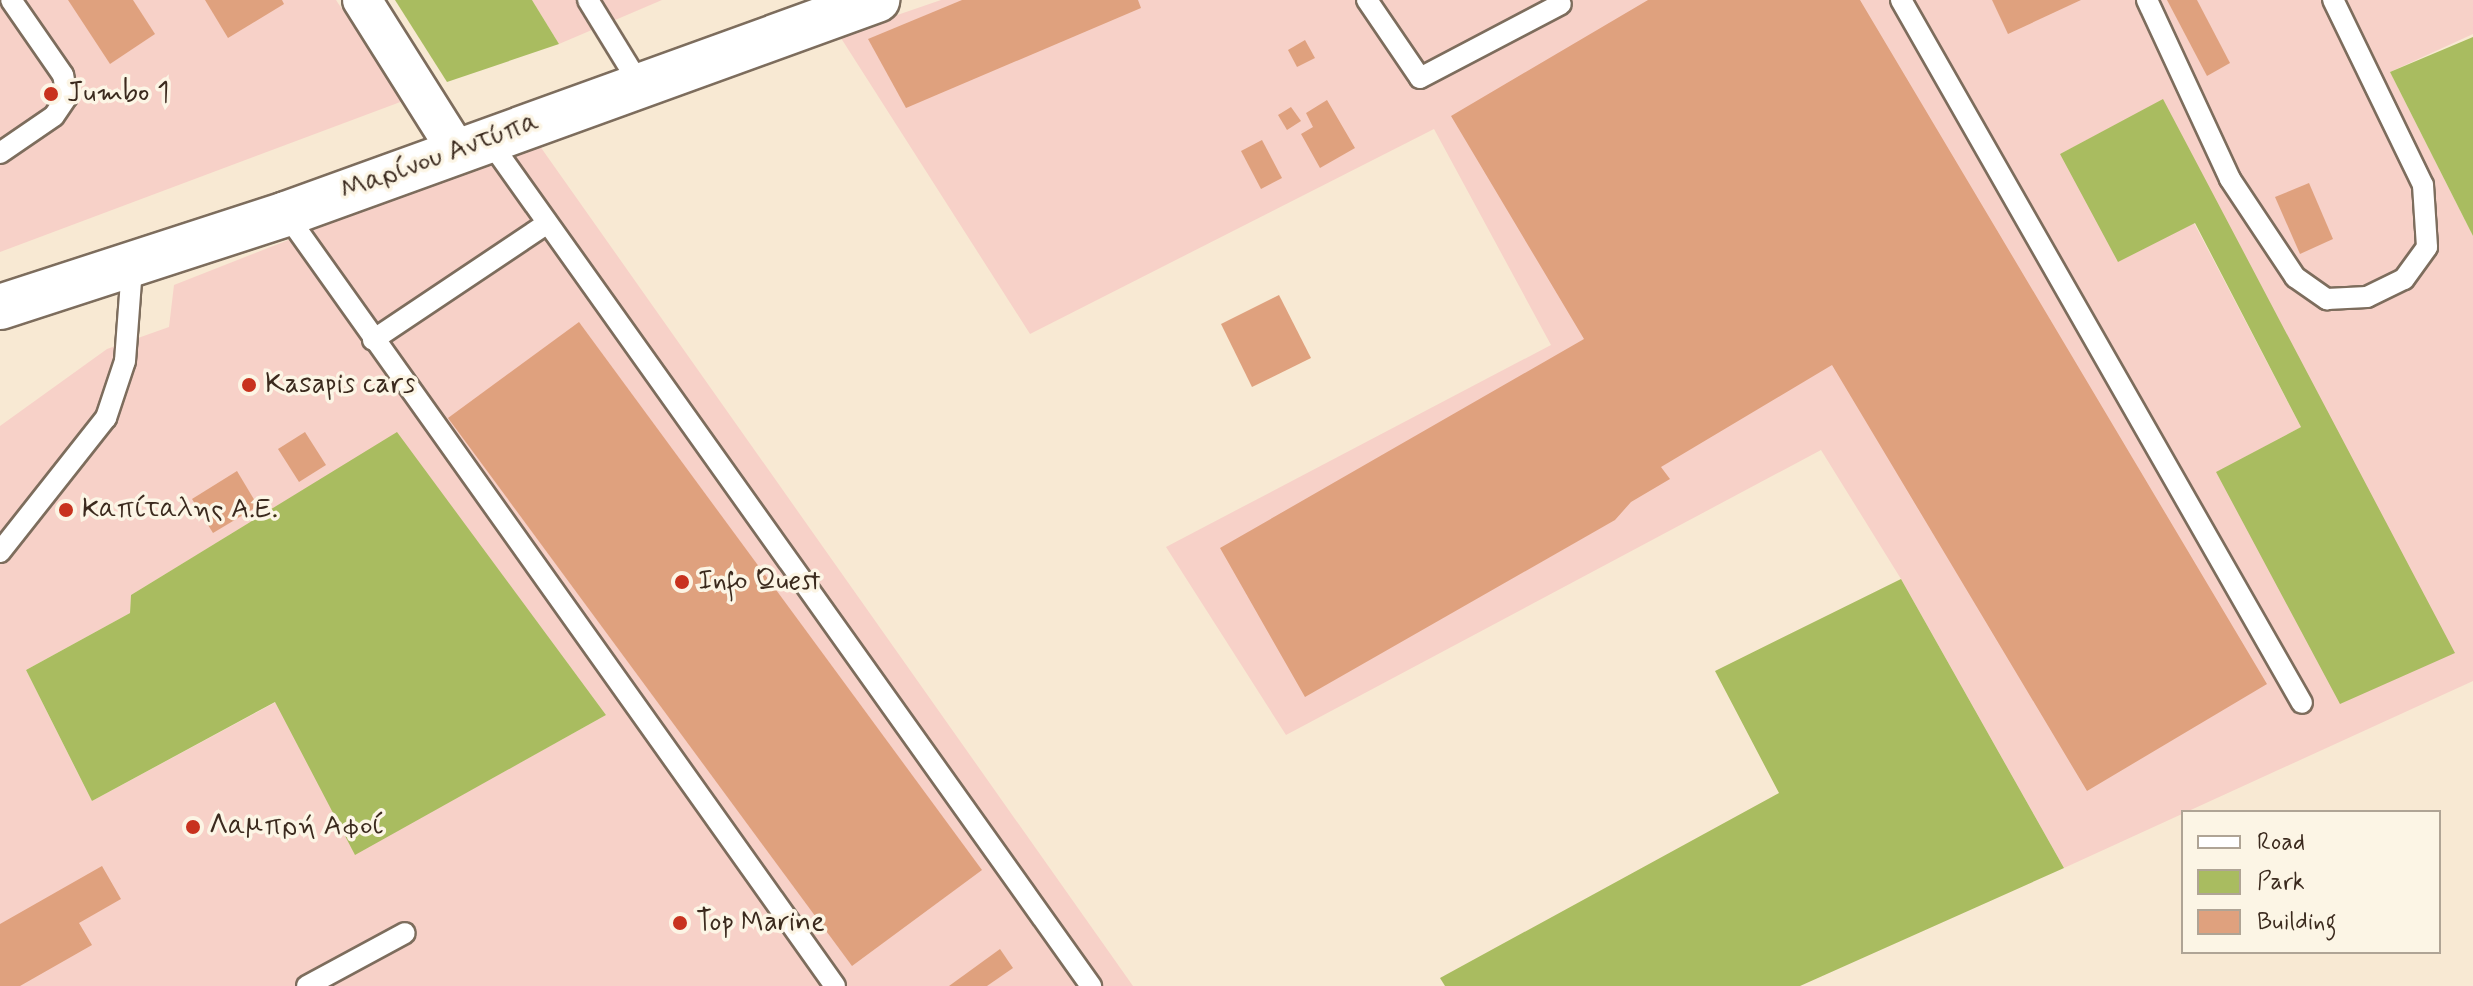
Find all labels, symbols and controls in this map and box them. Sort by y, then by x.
place label: Jumbo 1 [67,77,169,111]
marker: Jumbo 1 [42,85,60,103]
street label: Μαρίνου Αντύπα [336,105,544,209]
place label: Kasapis cars [265,368,411,402]
marker: Kasapis cars [240,376,258,394]
place label: Καπίταλης Α.Ε. [82,493,278,527]
marker: Καπίταλης Α.Ε. [57,501,75,519]
place label: Info Quest [698,565,820,599]
marker: Info Quest [673,573,691,591]
place label: Λαμπρή Αφοί [209,810,383,844]
legend [2181,810,2441,954]
marker: Λαμπρή Αφοί [184,818,202,836]
text: Road [2257,827,2305,858]
text: Park [2257,867,2305,898]
place label: Top Marine [696,906,833,940]
text: Building [2257,907,2337,938]
marker: Top Marine [671,914,689,932]

